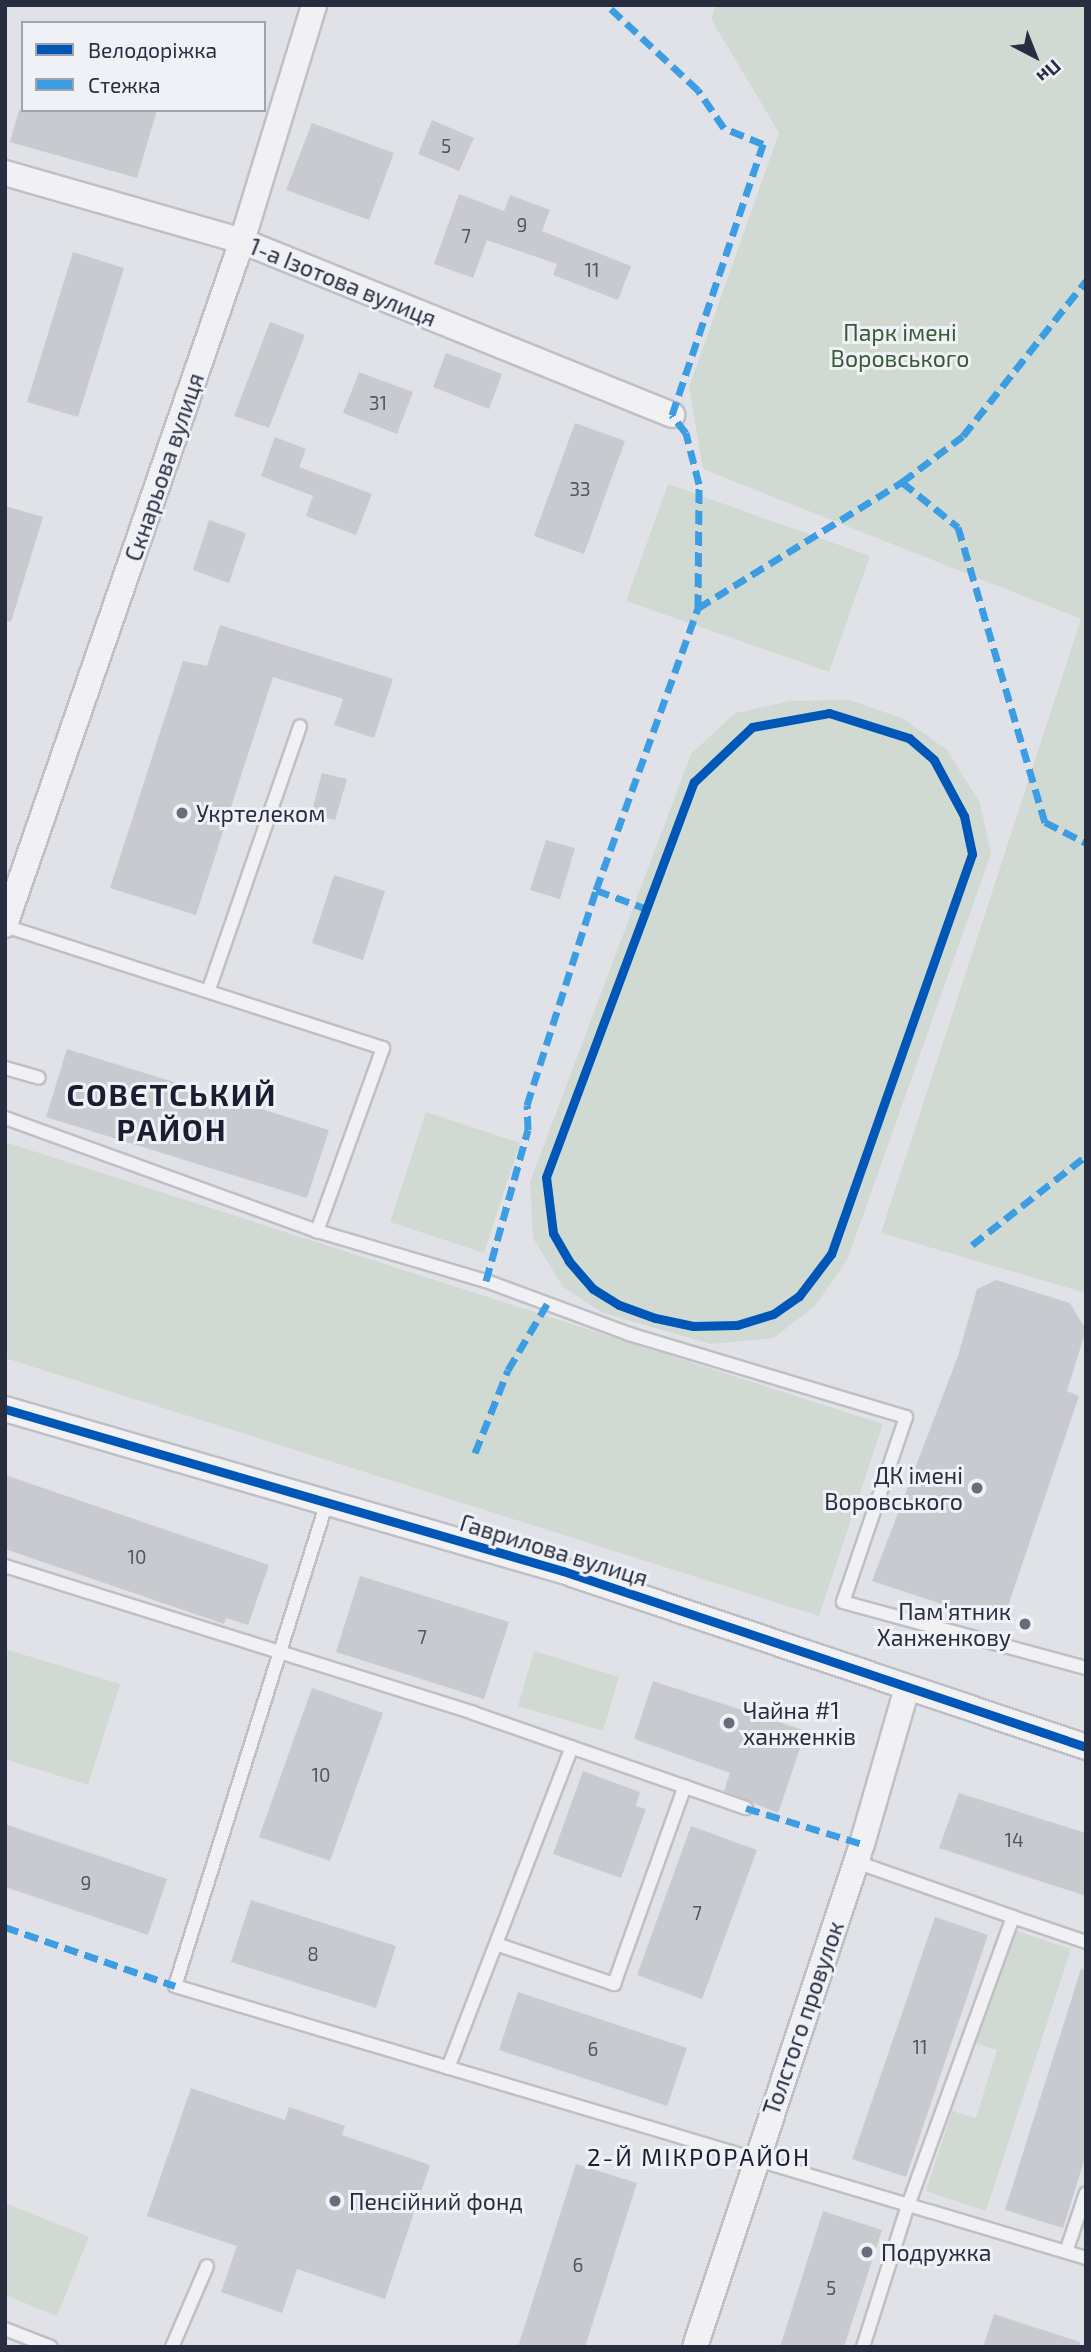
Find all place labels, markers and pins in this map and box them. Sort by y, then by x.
place label: Укртелеком [196,799,325,827]
marker: Укртелеком [174,805,190,821]
place label: ДК імені Воровського [824,1461,963,1515]
marker: ДК імені Воровського [969,1480,985,1496]
place label: Пам'ятник Ханженкову [877,1597,1011,1651]
marker: Пам'ятник Ханженкову [1017,1616,1033,1632]
place label: Чайна #1 ханженків [743,1696,856,1750]
marker: Чайна #1 ханженків [721,1715,737,1731]
place label: Пенсійний фонд [349,2187,523,2215]
marker: Пенсійний фонд [327,2193,343,2209]
place label: Подружка [881,2238,991,2266]
marker: Подружка [859,2244,875,2260]

